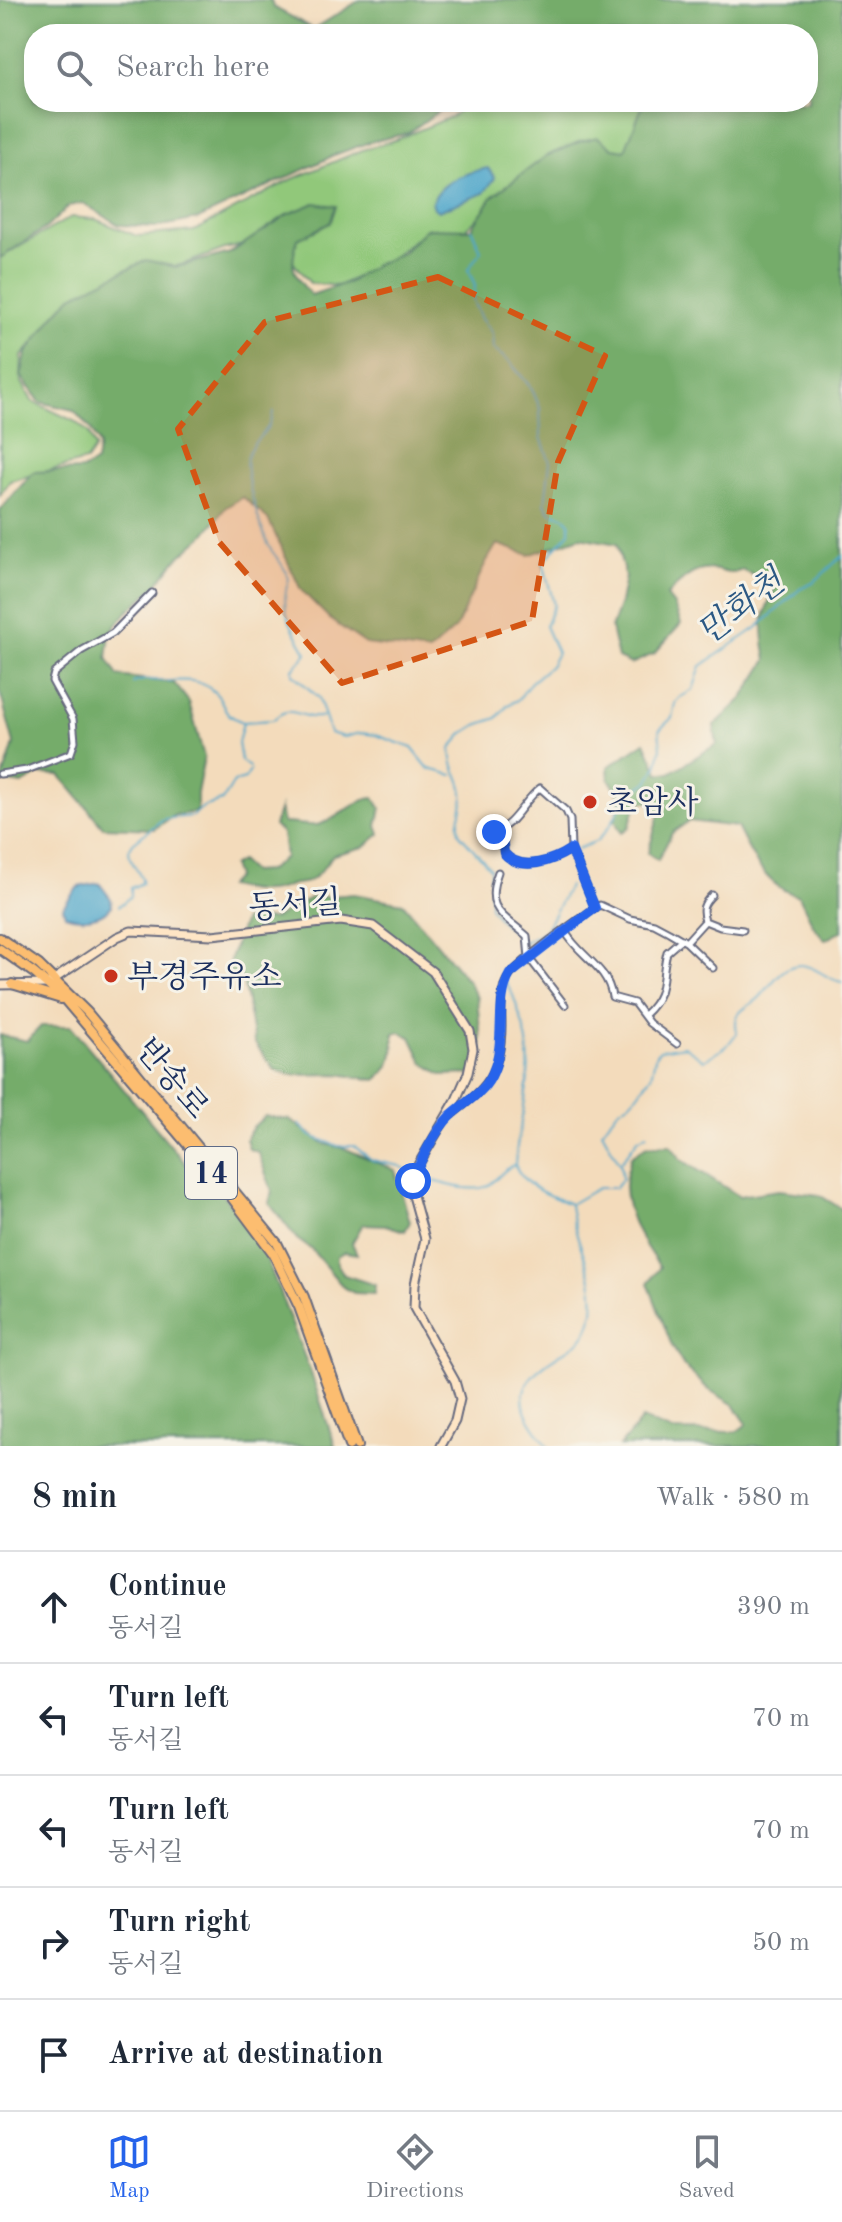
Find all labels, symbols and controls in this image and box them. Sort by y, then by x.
search box [24,24,818,112]
icon: search [52,46,96,90]
text: Search here [116,53,270,83]
water label: 만화천 [690,561,793,652]
place label: 초암사 [606,785,699,821]
marker: 초암사 [581,793,599,811]
route end [476,814,512,850]
street label: 동서길 [248,884,343,926]
place label: 부경주유소 [127,959,282,995]
marker: 부경주유소 [102,967,120,985]
street label: 반송로 [129,1032,216,1126]
road number: 14 [185,1147,237,1199]
route start [395,1163,431,1199]
text: 8 min [32,1481,117,1515]
text: Walk · 580 m [656,1485,810,1511]
text: Continue [108,1572,227,1602]
icon: ahead [32,1585,76,1629]
text: 390 m [737,1594,810,1620]
text: 동서길 [108,1616,183,1642]
text: Turn left [108,1684,229,1714]
icon: left [32,1697,76,1741]
text: 70 m [752,1706,810,1732]
text: 동서길 [108,1728,183,1754]
text: Turn left [108,1796,229,1826]
icon: left [32,1809,76,1853]
text: 70 m [752,1818,810,1844]
text: 동서길 [108,1840,183,1866]
text: Turn right [108,1908,250,1938]
icon: right [32,1921,76,1965]
text: 50 m [752,1930,810,1956]
text: 동서길 [108,1952,183,1978]
icon: arrive [32,2033,76,2077]
text: Arrive at destination [108,2040,383,2070]
tab: Map [107,2130,151,2205]
tab: Directions [366,2130,464,2205]
tab: Saved [679,2130,735,2205]

